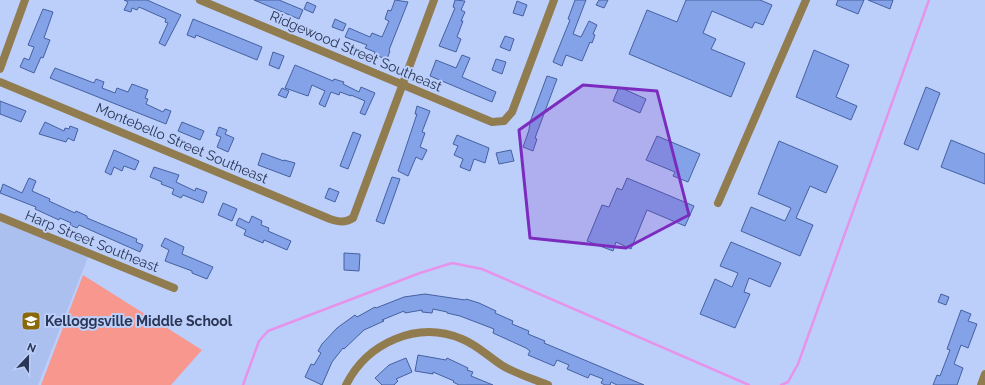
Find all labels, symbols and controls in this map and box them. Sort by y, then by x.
street label: Ridgewood Street Southeast [268,7,445,95]
street label: Montebello Street Southeast [94,99,271,187]
street label: Harp Street Southeast [23,207,161,275]
school or university icon: Kelloggsville Middle School [20,310,42,332]
place label: Kelloggsville Middle School [45,313,233,329]
north arrow [8,337,48,377]
text: N [25,341,38,356]

